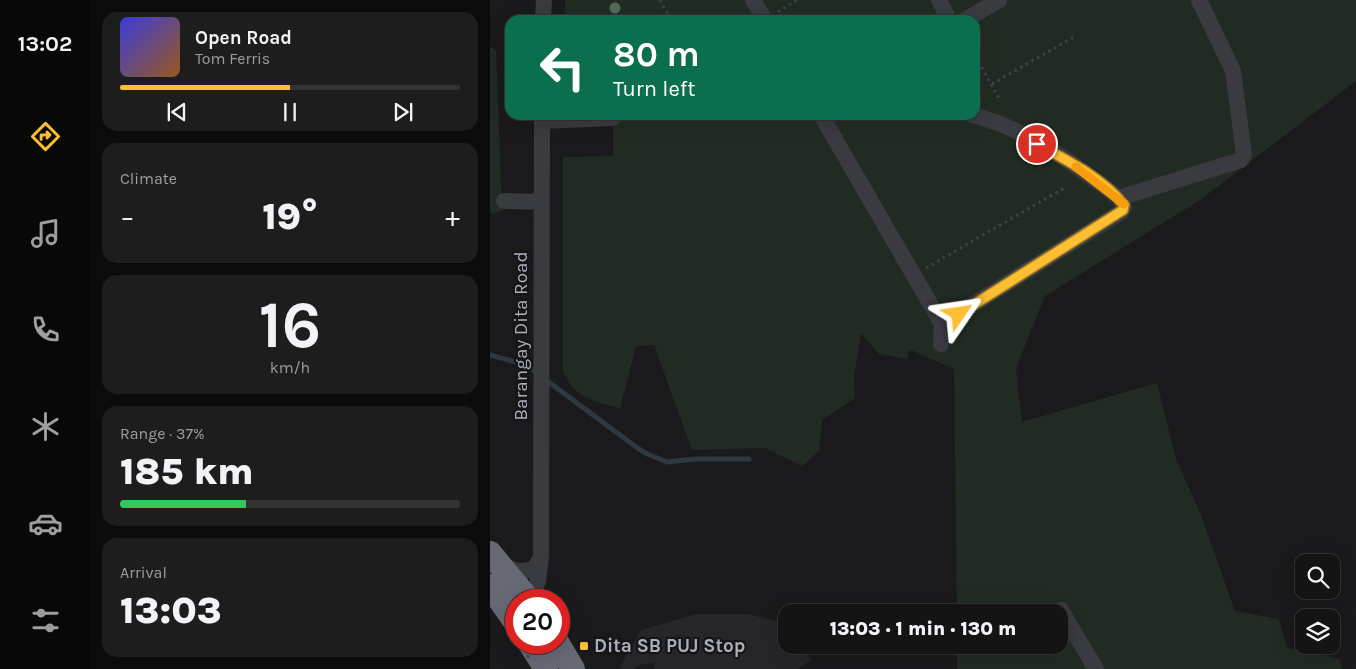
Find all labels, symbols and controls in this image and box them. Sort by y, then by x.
text: Open Road [195,27,292,49]
text: 13:02 [18,31,72,57]
text: 80 m [613,34,700,75]
icon: left [530,35,595,100]
text: Tom Ferris [195,49,270,68]
text: Turn left [613,76,696,102]
icon: previous [163,98,191,126]
icon: pause [276,98,304,126]
icon: next [389,98,417,126]
icon: directions [28,119,63,154]
pin [1016,123,1058,165]
icon: arrive [1023,130,1051,158]
text: Climate [120,169,177,188]
text: 19° [262,194,318,239]
text: − [120,200,135,233]
text: + [445,200,460,233]
icon: music [28,216,63,251]
street label: Barangay Dita Road [510,251,532,421]
text: 16 [259,287,321,363]
position arrow [932,287,984,339]
icon: phone [28,312,63,347]
text: km/h [270,358,310,377]
icon: climate [28,409,63,444]
text: Range · 37% [120,424,205,443]
text: 185 km [120,449,254,494]
icon: car [28,506,63,541]
map controls [1295,554,1340,654]
button: search [1295,554,1340,599]
text: Arrival [120,563,167,582]
text: 13:03 [120,588,222,633]
speed limit sign: 20 [505,589,570,654]
icon: filters [28,603,63,638]
button: layers [1295,609,1340,654]
text: 13:03 · 1 min · 130 m [830,618,1016,640]
place label: Dita SB PUJ Stop [594,635,745,657]
marker: Dita SB PUJ Stop [578,640,590,652]

